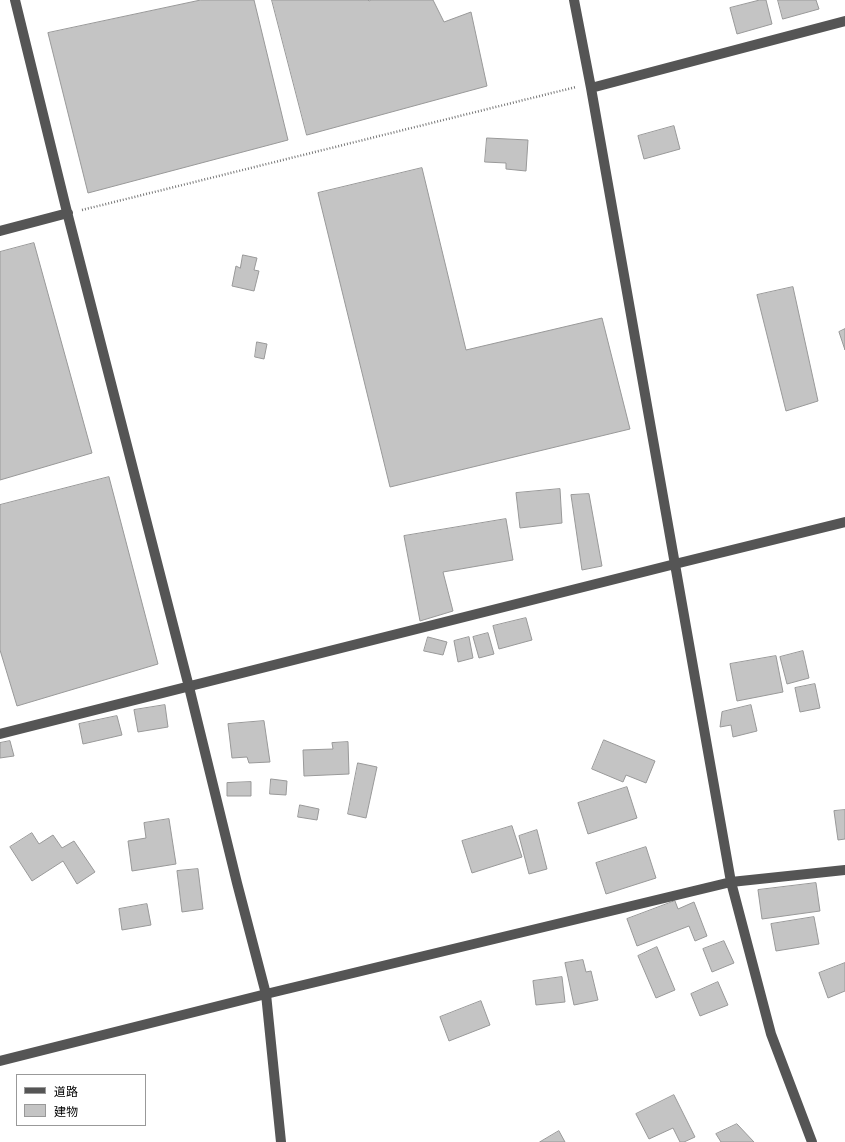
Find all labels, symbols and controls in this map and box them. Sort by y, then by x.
legend [16,1074,146,1126]
text: 道路 [54,1085,78,1099]
text: 建物 [54,1105,78,1119]

